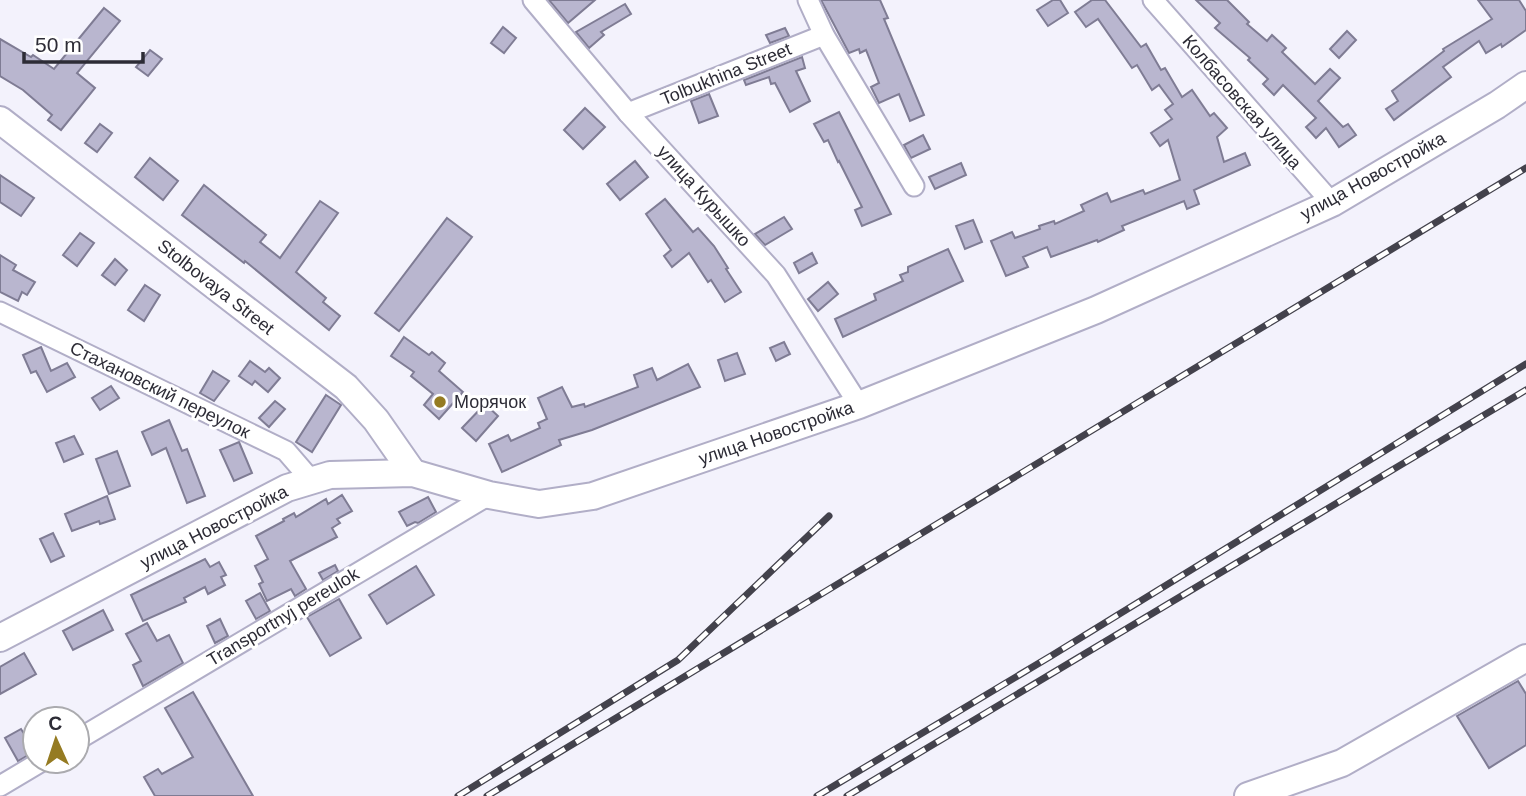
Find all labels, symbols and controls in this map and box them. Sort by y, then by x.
scale bar [24,21,144,65]
street label: Колбасовская улица [1178,31,1306,174]
text: 50 m [35,33,82,56]
street label: Tolbukhina Street [658,39,794,109]
street label: улица Новостройка [1297,127,1450,224]
street label: улица Курышко [653,141,755,251]
street label: Stolbovaya Street [154,235,278,339]
street label: Стахановский переулок [67,338,253,442]
place label: Морячок [454,392,526,412]
marker: Морячок [432,394,448,410]
street label: улица Новостройка [696,397,857,469]
street label: улица Новостройка [137,481,292,573]
street label: Transportnyj pereulok [204,563,363,670]
north arrow [21,705,91,775]
text: С [48,713,63,734]

